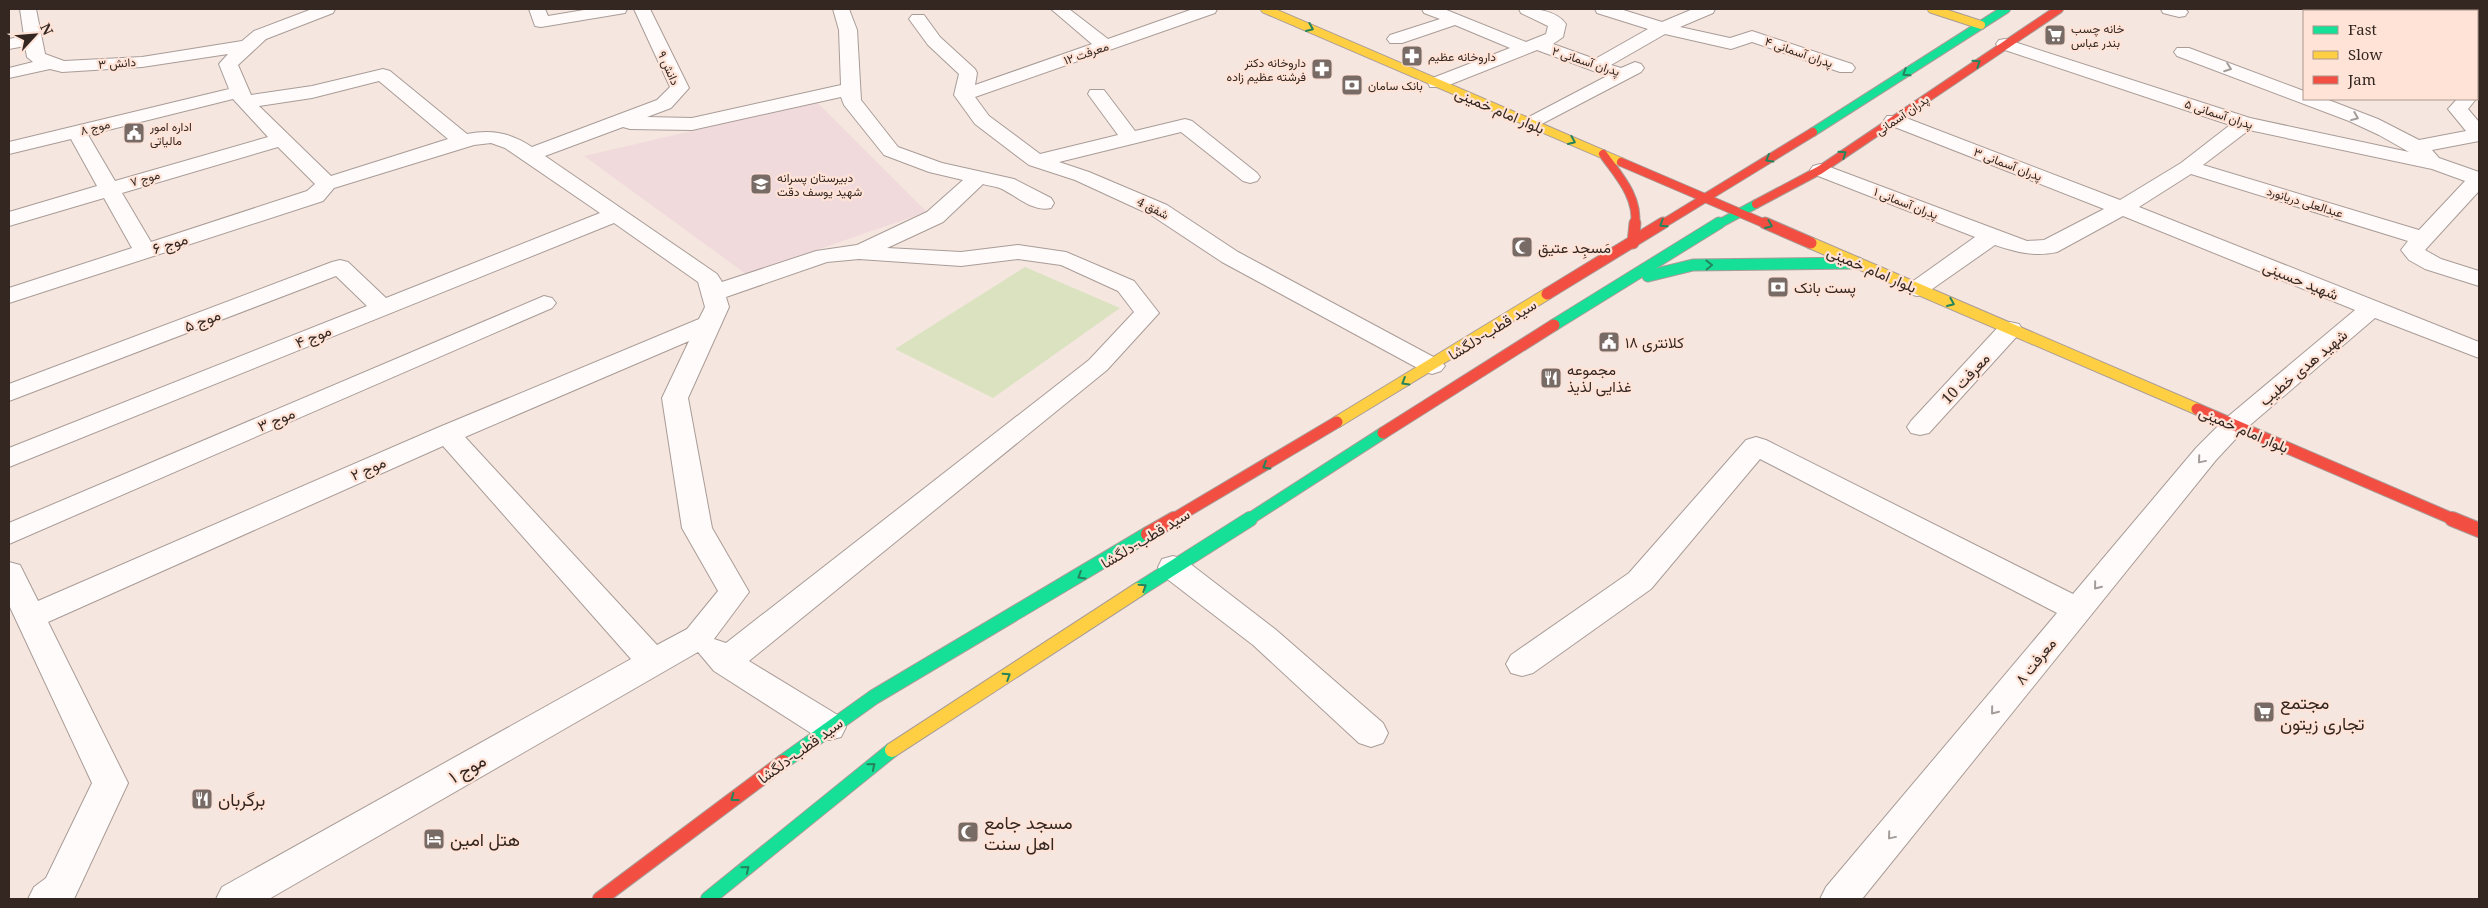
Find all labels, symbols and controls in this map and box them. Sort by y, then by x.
north arrow [10,10,60,60]
legend [2303,10,2478,100]
text: Fast [2348,19,2377,39]
text: N [36,20,58,38]
place label: خانه چسب بندر عباس [2071,20,2124,51]
one-way arrow [1305,22,1314,32]
supermarket icon: خانه چسب بندر عباس [2043,23,2067,47]
street label: پدران آسمانی ۴ [1763,32,1836,72]
street label: معرفت ۱۲ [1061,37,1111,69]
street label: پدران آسمانی ۲ [1550,42,1622,80]
pharmacy icon: داروخانه عظیم [1400,44,1424,68]
text: Slow [2348,44,2382,64]
street label: دانش ۹ [654,48,684,88]
place label: داروخانه عظیم [1428,48,1496,65]
street label: دانش ۳ [98,53,137,73]
place label: داروخانه دکتر فرشته عظیم زاده [1227,54,1306,85]
pharmacy icon: داروخانه دکتر فرشته عظیم زاده [1310,57,1334,81]
one-way arrow [1971,60,1981,69]
one-way arrow [2224,62,2232,72]
one-way arrow [1902,66,1911,76]
text: Jam [2347,69,2376,89]
bank icon: بانک سامان [1340,73,1364,97]
place label: بانک سامان [1368,77,1423,94]
street label: بلوار امام خمینی [1452,82,1548,139]
street label: پدران آسمانی [1872,91,1932,139]
street label: پدران آسمانی ۵ [2183,95,2256,133]
one-way arrow [2350,111,2358,121]
street label: موج ۸ [78,115,112,140]
place label: اداره امور مالیاتی [149,118,192,149]
public building icon: اداره امور مالیاتی [122,121,146,145]
one-way arrow [1567,134,1576,145]
street label: پدران آسمانی ۳ [1971,143,2045,185]
one-way arrow [1837,151,1846,161]
one-way arrow [1765,153,1774,163]
street label: موج ۷ [128,166,162,191]
place label: دبیرستان پسرانه شهید یوسف دقت [777,169,862,200]
school or university icon: دبیرستان پسرانه شهید یوسف دقت [749,172,773,196]
street label: عبدالعلی دریانورد [2265,182,2345,222]
street label: پدران آسمانی ۱ [1871,183,1941,223]
street label: شفق 4 [1134,193,1172,223]
one-way arrow [1659,217,1668,227]
one-way arrow [1765,220,1773,230]
street label: موج ۶ [150,228,191,260]
mosque icon: مَسجِد عتیق [1510,235,1534,259]
place label: مَسجِد عتیق [1538,237,1611,259]
street label: بلوار امام خمینی [1824,241,1920,298]
street label: شهید حسینی [2260,256,2342,305]
one-way arrow [1705,259,1713,270]
bank icon: پست بانک [1766,275,1790,299]
place label: پست بانک [1794,277,1856,298]
street label: سید قطب-دلگشا [1444,294,1540,364]
one-way arrow [1946,297,1955,308]
street label: موج ۵ [181,304,224,338]
street label: موج ۴ [292,320,335,354]
street label: شهید هدی خطیب [2255,324,2352,410]
public building icon: کلانتری ۱۸ [1597,330,1621,354]
place label: کلانتری ۱۸ [1625,332,1684,353]
street label: معرفت 10 [1936,348,1994,408]
place label: مجموعه غذایی لذیذ [1567,359,1632,397]
restaurant icon: مجموعه غذایی لذیذ [1539,366,1563,390]
one-way arrow [1402,376,1411,386]
street label: بلوار امام خمینی [2196,401,2292,458]
street label: موج ۳ [254,402,298,438]
street label: موج ۲ [347,451,390,486]
one-way arrow [2197,455,2206,464]
one-way arrow [1262,459,1271,469]
street label: سید قطب-دلگشا [1097,503,1193,572]
one-way arrow [1078,569,1087,579]
one-way arrow [2094,580,2103,589]
one-way arrow [1137,584,1147,593]
street label: معرفت ۸ [2010,633,2060,689]
one-way arrow [1001,672,1010,682]
place label: مجتمع تجاری زیتون [2280,690,2364,735]
supermarket icon: مجتمع تجاری زیتون [2252,700,2276,724]
one-way arrow [1992,705,2000,714]
street label: سید قطب-دلگشا [753,712,847,788]
street label: موج ۱ [444,748,491,789]
one-way arrow [866,764,875,772]
restaurant icon: برگربان [190,787,214,811]
place label: برگربان [218,787,265,811]
one-way arrow [731,793,740,801]
place label: مسجد جامع اهل سنت [984,810,1073,855]
mosque icon: مسجد جامع اهل سنت [956,820,980,844]
hotel icon: هتل امین [422,827,446,851]
place label: هتل امین [450,827,520,851]
one-way arrow [1887,831,1896,840]
one-way arrow [740,866,749,874]

